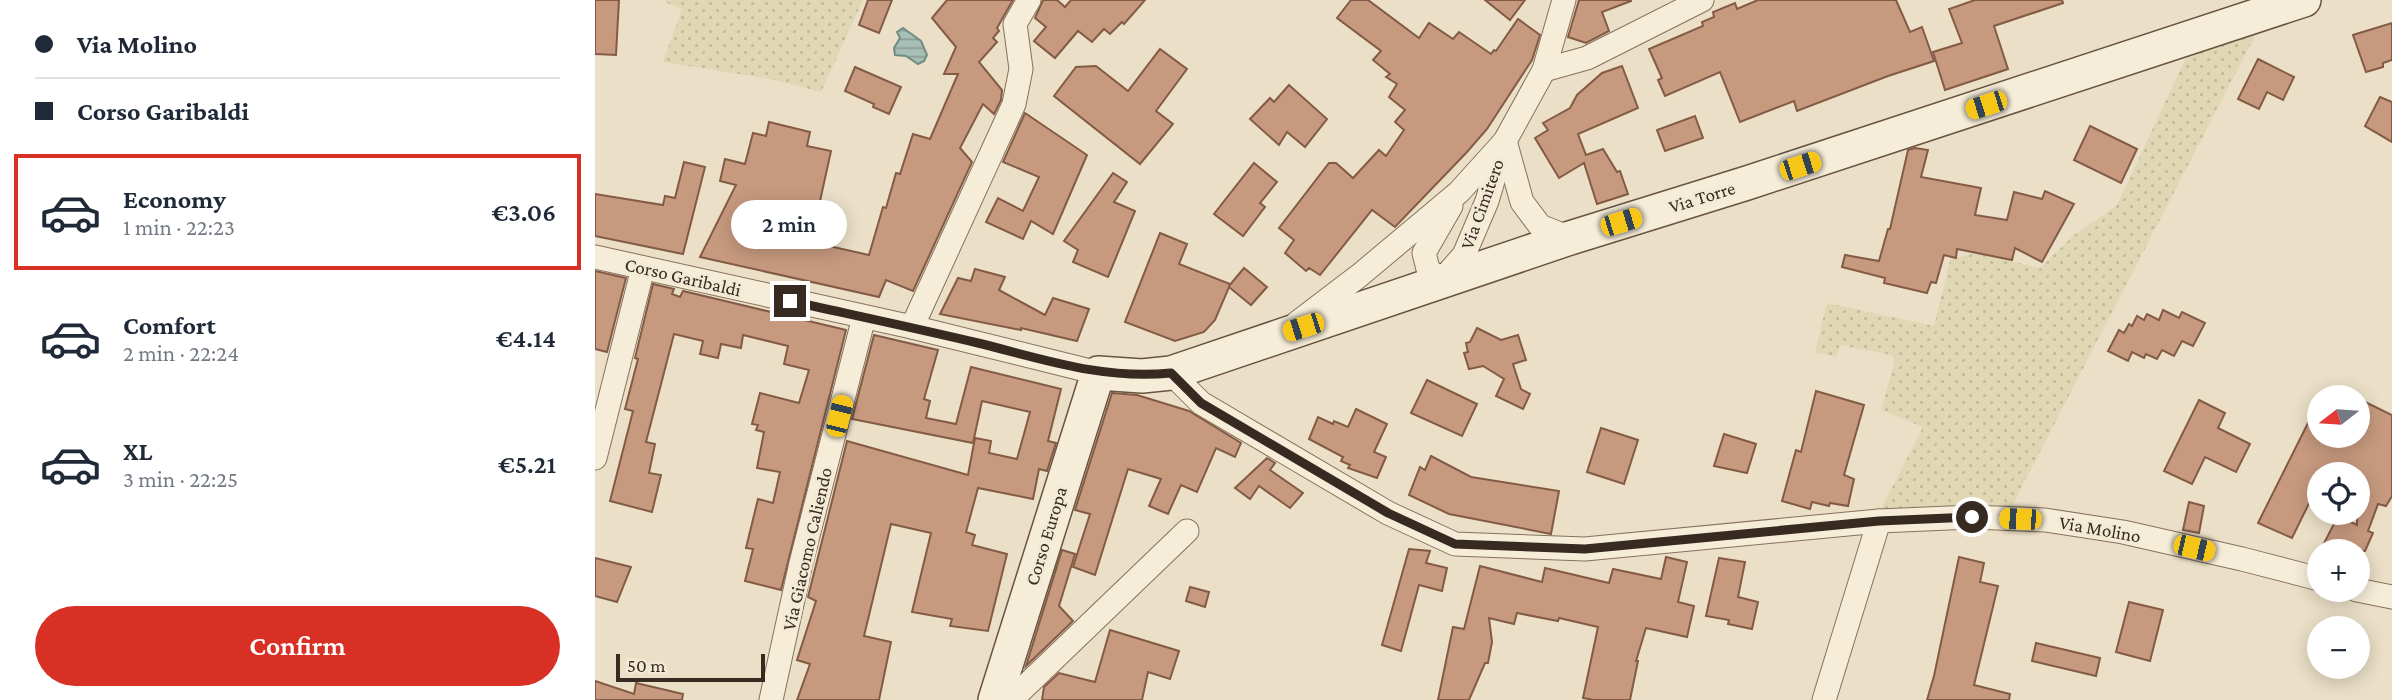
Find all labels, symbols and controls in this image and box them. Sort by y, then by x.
text: Via Molino [77,30,197,59]
car [1963,89,2010,121]
text: Corso Garibaldi [77,97,249,126]
car [1777,150,1824,182]
street label: Via Cimitero [1456,156,1508,252]
street label: Via Torre [1666,177,1738,217]
icon: car [39,181,102,244]
text: Economy [123,185,226,214]
text: €3.06 [491,198,556,227]
callout: 2 min [732,200,848,248]
car [1598,206,1645,238]
text: 2 min [762,211,816,237]
text: 1 min · 22:23 [123,214,235,240]
street label: Corso Garibaldi [623,253,743,301]
route end [774,285,806,317]
icon: car [39,307,102,370]
text: Comfort [123,311,216,340]
car [1280,311,1327,343]
text: €4.14 [496,324,556,353]
text: 2 min · 22:24 [123,340,239,366]
north arrow [2307,385,2369,448]
map controls [2307,385,2370,679]
car [824,393,855,439]
icon: car [39,433,102,496]
text: XL [123,437,152,466]
text: €5.21 [498,450,556,479]
button: locate [2307,462,2370,525]
street label: Via Giacomo Caliendo [778,465,836,633]
text: 3 min · 22:25 [123,466,238,492]
street label: Corso Europa [1021,484,1071,588]
route start [1956,501,1988,533]
car [1999,508,2042,530]
street label: Via Molino [2057,511,2143,547]
car [2172,533,2217,563]
button: + [2307,539,2370,602]
button: Confirm [35,606,560,686]
button: − [2307,616,2370,679]
scale bar [616,651,765,683]
text: 50 m [627,655,666,676]

